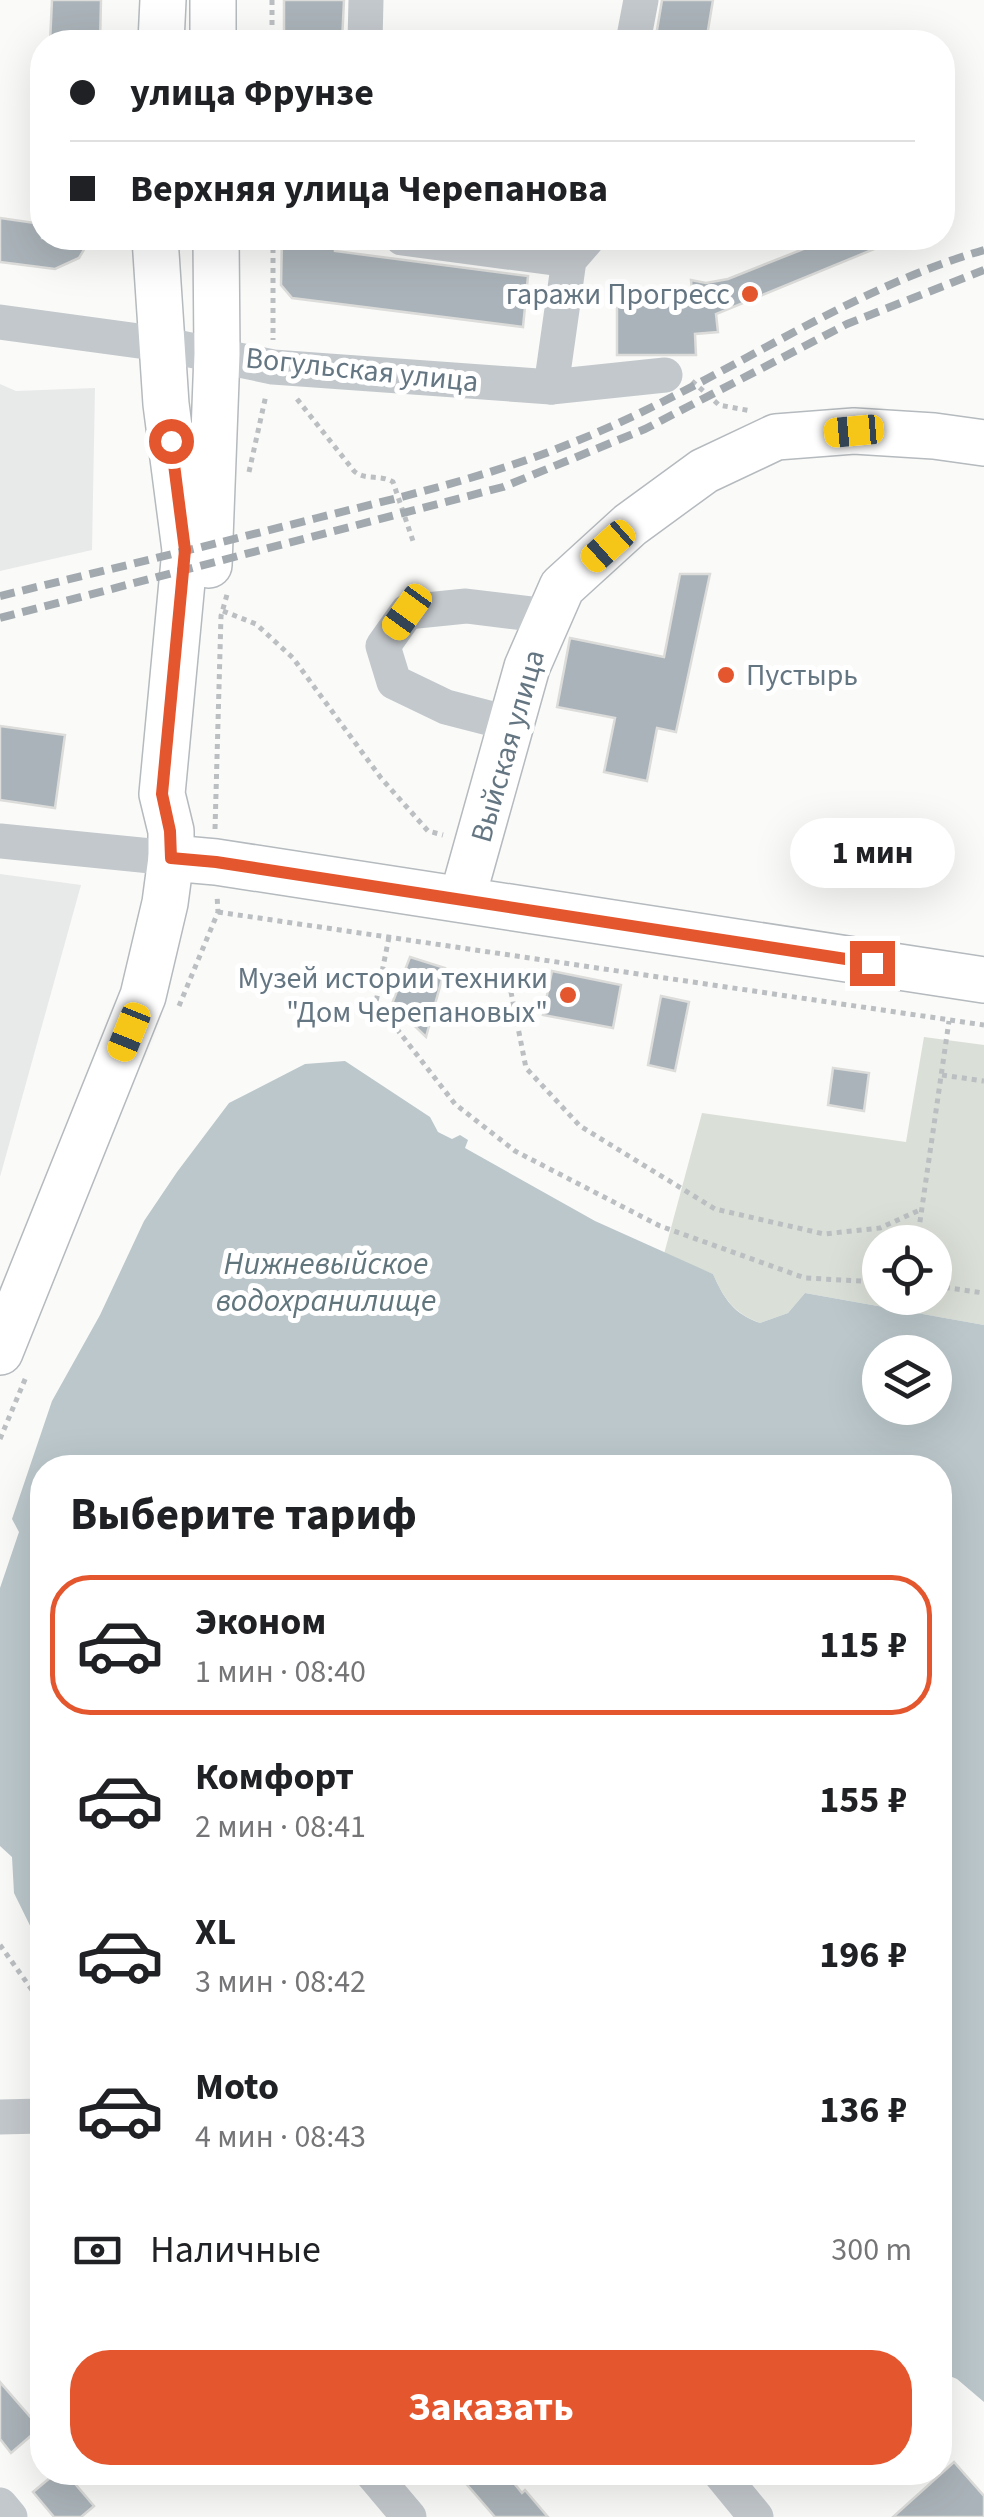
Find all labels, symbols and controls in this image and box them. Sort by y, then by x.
text: улица Фрунзе [130,66,374,120]
text: Верхняя улица Черепанова [130,162,608,216]
place label: гаражи Прогресс [506,273,730,316]
marker: гаражи Прогресс [739,283,761,305]
street label: Вогульская улица [243,336,481,404]
car [823,413,885,449]
route start [149,419,194,464]
car [576,515,640,577]
car [377,579,437,645]
street label: Выйская улица [460,645,556,847]
place label: Пустырь [746,654,858,697]
marker: Пустырь [715,664,737,686]
callout: 1 мин [790,818,954,888]
text: 1 мин [832,830,913,876]
route end [850,941,895,986]
place label: Музей истории техники "Дом Черепановых" [238,957,548,1034]
marker: Музей истории техники "Дом Черепановых" [557,984,579,1006]
car [104,999,154,1065]
map controls [862,1225,952,1425]
button: locate [862,1225,952,1315]
water label: Нижневыйское водохранилище [216,1241,436,1324]
button: layers [862,1335,952,1425]
text: Выберите тариф [70,1483,417,1547]
text: Эконом [195,1595,326,1649]
icon: car [75,1600,165,1690]
text: 115 ₽ [819,1618,907,1672]
text: 1 мин · 08:40 [195,1649,366,1695]
text: Комфорт [195,1750,354,1804]
icon: car [75,1755,165,1845]
text: 155 ₽ [819,1773,907,1827]
text: 2 мин · 08:41 [195,1804,366,1850]
text: XL [195,1905,236,1959]
icon: car [75,1910,165,2000]
text: 196 ₽ [819,1928,907,1982]
text: 3 мин · 08:42 [195,1959,366,2005]
text: Moto [195,2060,279,2114]
icon: car [75,2065,165,2155]
text: 136 ₽ [819,2083,907,2137]
text: 4 мин · 08:43 [195,2114,366,2160]
icon: cash [70,2223,125,2278]
text: Наличные [150,2223,321,2277]
text: 300 m [831,2227,912,2273]
button: Заказать [70,2350,912,2465]

